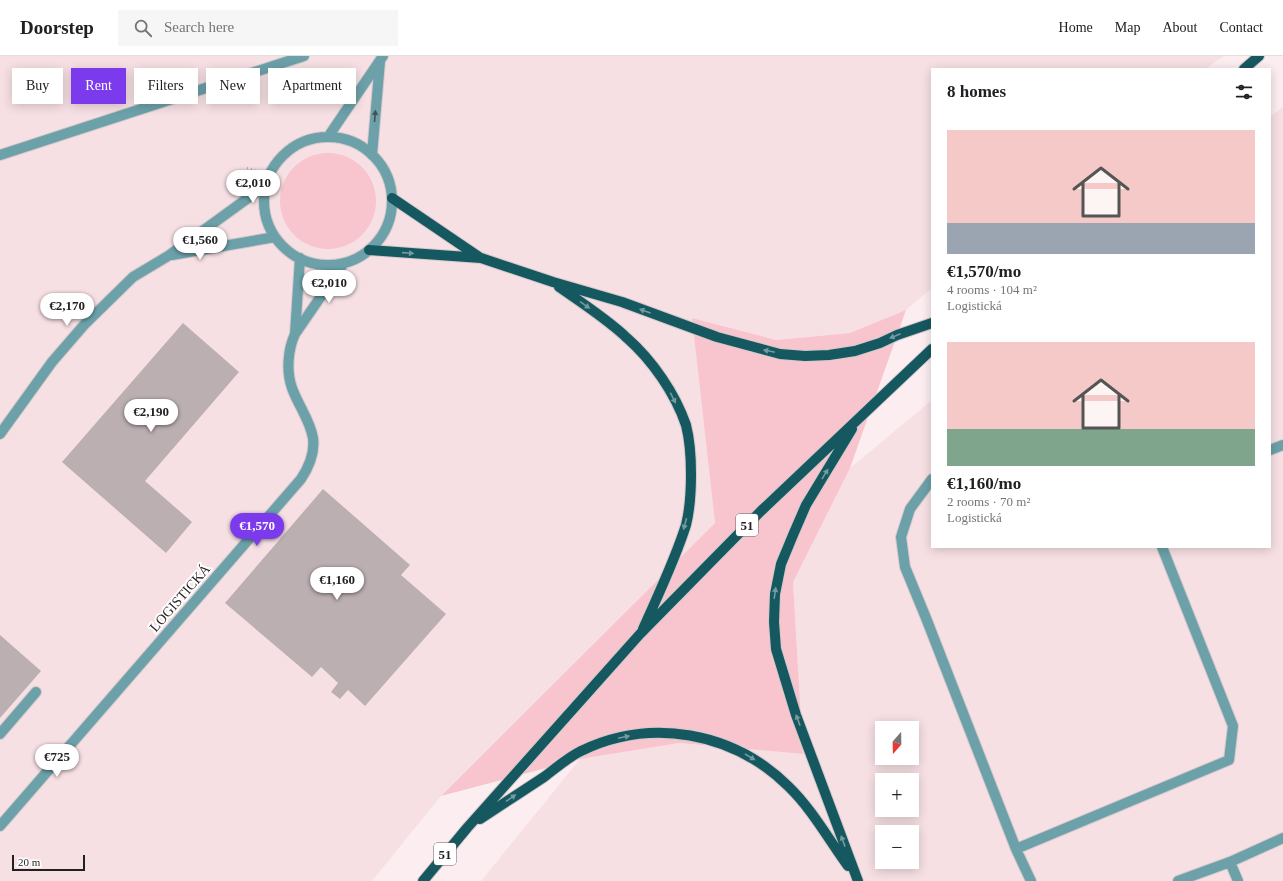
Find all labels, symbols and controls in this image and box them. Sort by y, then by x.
search box [118,10,398,46]
text: Doorstep [20,17,94,38]
icon: search [132,17,154,39]
text: Search here [164,19,234,35]
text: Home [1059,20,1093,35]
text: Map [1115,20,1140,35]
text: About [1162,20,1197,35]
text: Contact [1219,20,1263,35]
chip: Buy [12,68,63,104]
chip: Rent [71,68,126,104]
chip: Filters [134,68,198,104]
chip: New [206,68,260,104]
chip: Apartment [268,68,356,104]
icon: filters [1233,81,1255,103]
text: 8 homes [947,82,1006,101]
one-way arrow [372,110,379,122]
icon: home [1065,156,1137,228]
pin: €2,010 [220,170,286,204]
text: €2,010 [235,175,271,190]
pin: €1,560 [167,227,233,261]
text: €1,560 [182,232,218,247]
one-way arrow [402,250,414,257]
text: €1,570/mo [947,262,1021,281]
pin: €2,010 [296,270,362,304]
text: €2,010 [311,275,347,290]
text: 4 rooms · 104 m² [947,282,1037,297]
pin: €2,170 [34,293,100,327]
text: €2,170 [49,298,85,313]
text: Logistická [947,298,1002,313]
one-way arrow [579,301,590,309]
one-way arrow [639,307,651,313]
one-way arrow [889,334,901,340]
one-way arrow [763,348,775,354]
icon: home [1065,368,1137,440]
one-way arrow [670,392,676,404]
pin: €2,190 [118,399,184,433]
text: €2,190 [133,404,169,419]
one-way arrow [822,468,829,480]
text: €1,160/mo [947,474,1021,493]
text: 2 rooms · 70 m² [947,494,1030,509]
text: Logistická [947,510,1002,525]
pin: €1,570 [224,513,290,547]
road number: 51 [736,514,758,536]
text: €1,570 [239,518,275,533]
one-way arrow [682,518,688,530]
street label: LOGISTICKÁ [146,560,214,635]
pin: €1,160 [304,567,370,601]
text: €1,160 [319,572,355,587]
one-way arrow [772,587,779,599]
one-way arrow [795,713,801,725]
north arrow [875,721,919,765]
map controls [875,721,919,869]
one-way arrow [618,733,630,739]
pin: €725 [33,744,81,778]
text: €725 [44,749,70,764]
one-way arrow [744,753,756,760]
button: + [875,773,919,817]
one-way arrow [506,794,516,802]
button: − [875,825,919,869]
one-way arrow [840,835,846,847]
road number: 51 [434,843,456,865]
scale bar [12,853,85,872]
text: 20 m [18,856,40,868]

